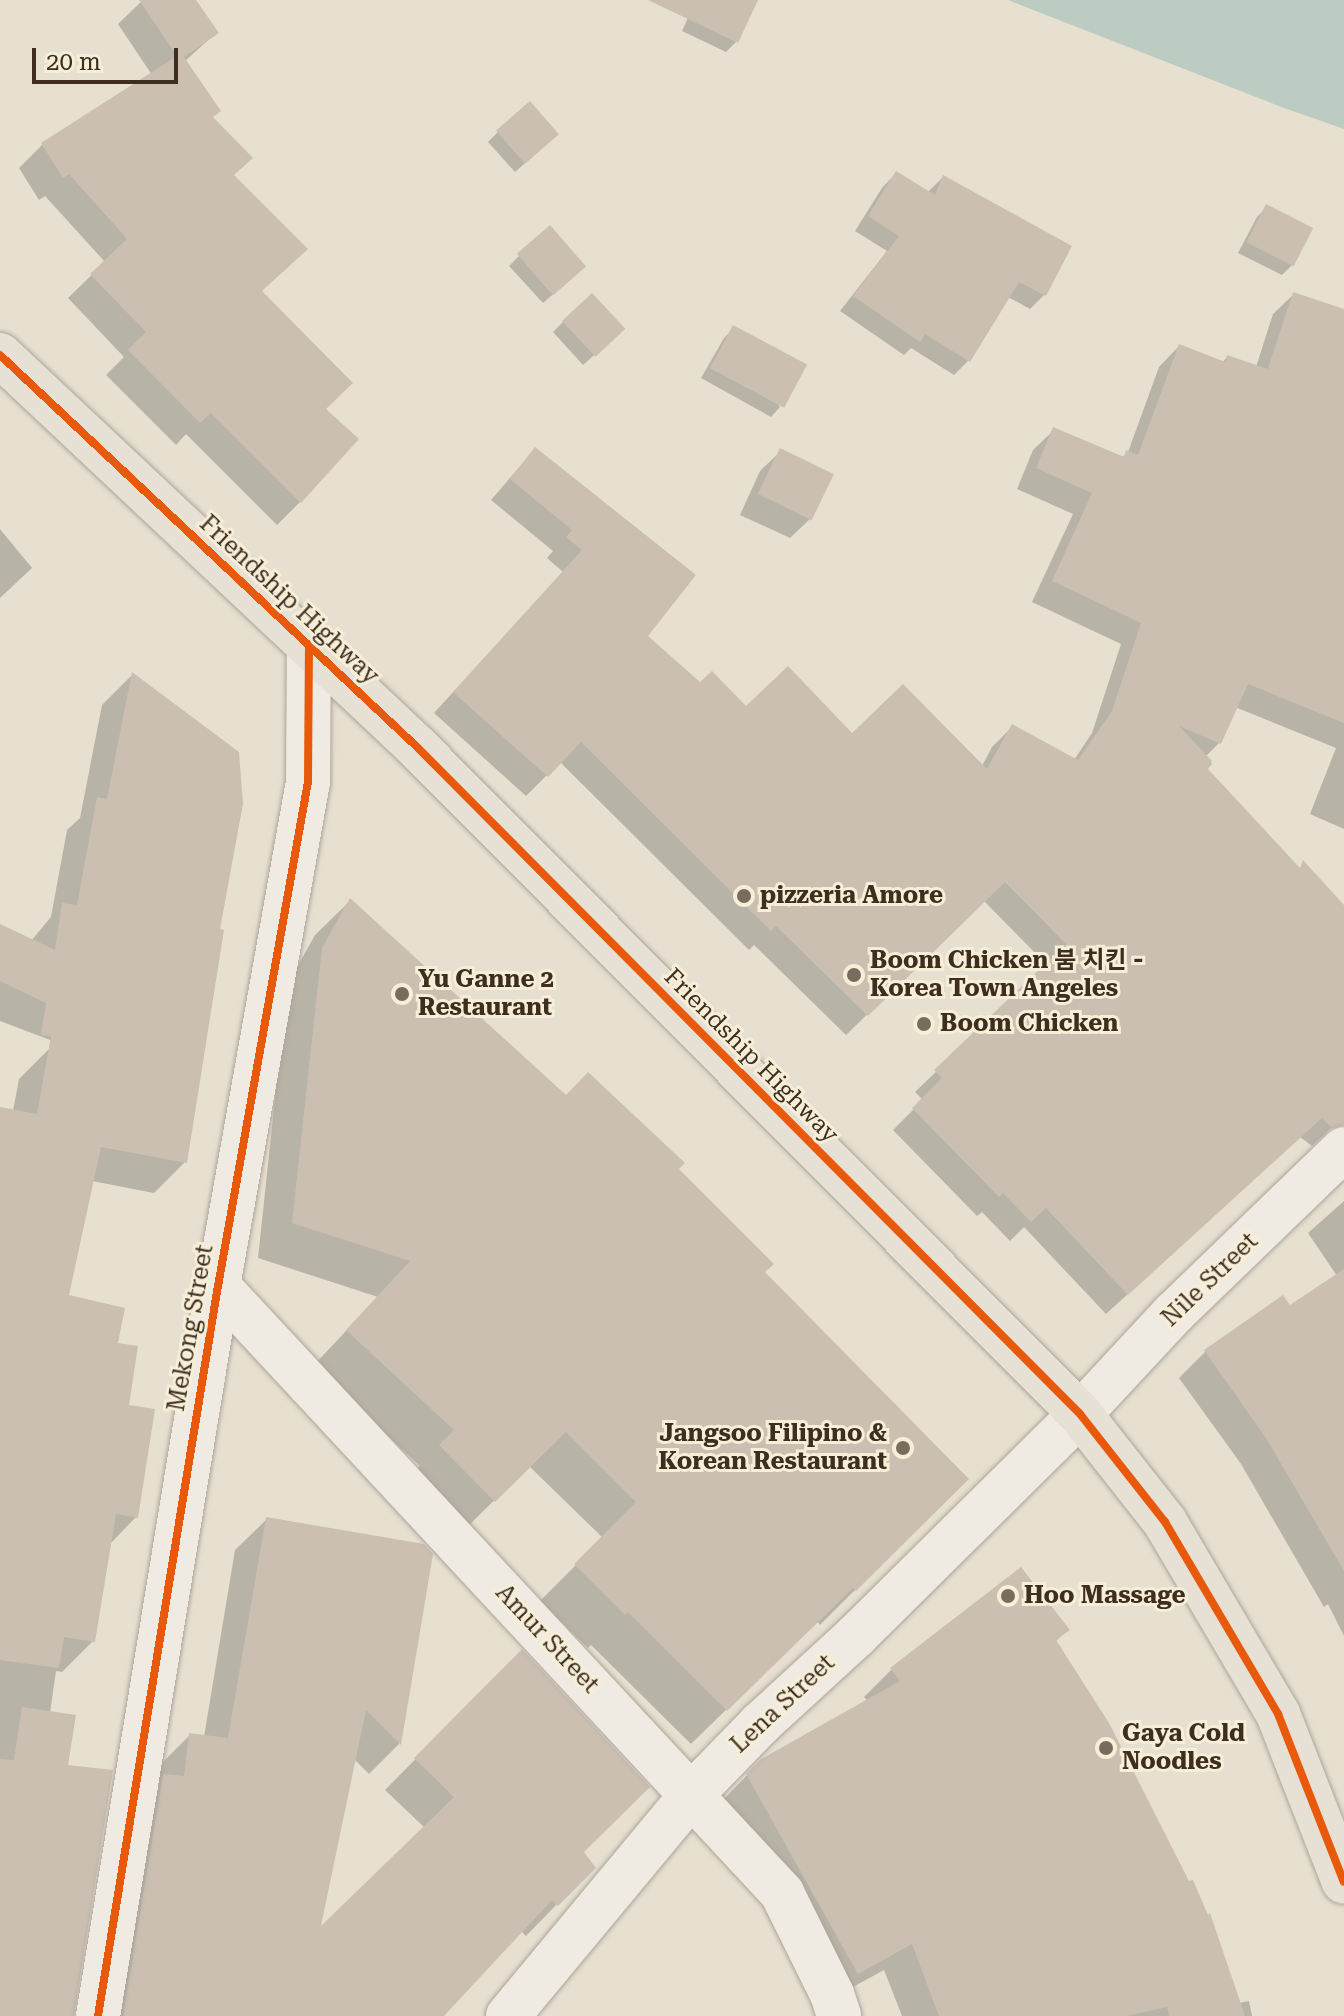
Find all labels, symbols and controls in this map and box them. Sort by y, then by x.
scale bar [36,32,182,82]
text: 20 m [46,48,101,76]
street label: Friendship Highway [193,509,385,691]
place label: pizzeria Amore [760,882,943,910]
marker: pizzeria Amore [735,887,753,905]
place label: Boom Chicken 붐 치킨 - Korea Town Angeles [870,947,1144,1003]
street label: Friendship Highway [658,963,844,1149]
place label: Yu Ganne 2 Restaurant [418,966,554,1022]
marker: Boom Chicken 붐 치킨 - Korea Town Angeles [845,966,863,984]
marker: Yu Ganne 2 Restaurant [393,985,411,1003]
place label: Boom Chicken [940,1010,1118,1038]
marker: Boom Chicken [915,1015,933,1033]
street label: Nile Street [1156,1227,1264,1333]
street label: Mekong Street [162,1242,220,1414]
place label: Jangsoo Filipino & Korean Restaurant [658,1420,887,1476]
marker: Jangsoo Filipino & Korean Restaurant [894,1439,912,1457]
street label: Amur Street [489,1579,605,1699]
place label: Hoo Massage [1024,1582,1186,1610]
marker: Hoo Massage [999,1587,1017,1605]
street label: Lena Street [725,1649,841,1759]
place label: Gaya Cold Noodles [1122,1720,1245,1776]
marker: Gaya Cold Noodles [1097,1739,1115,1757]

